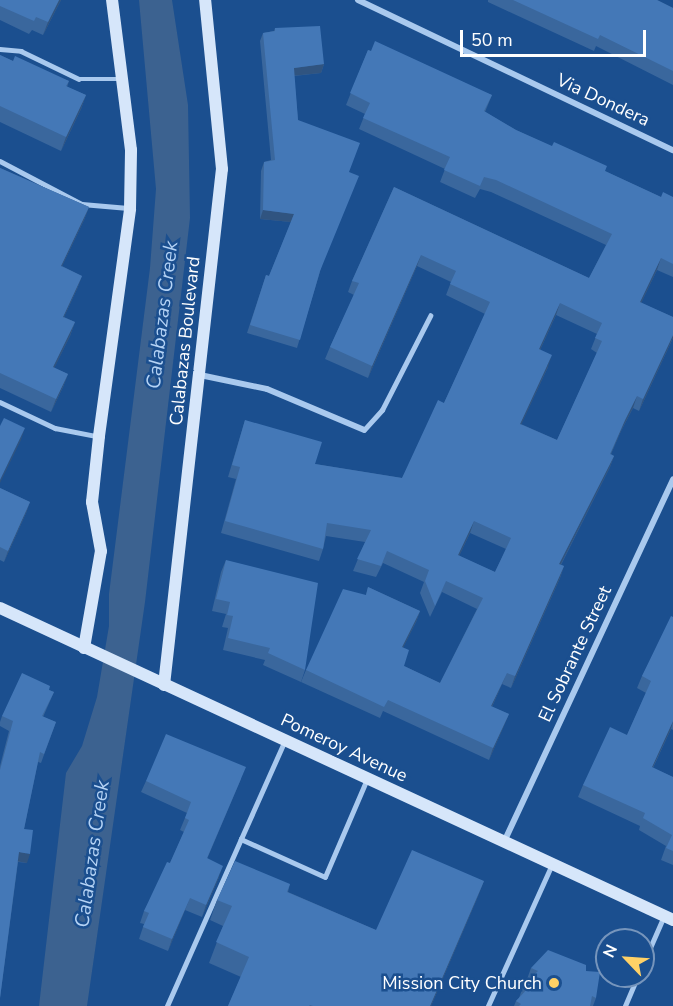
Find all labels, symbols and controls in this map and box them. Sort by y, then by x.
scale bar [463,18,649,56]
text: 50 m [471,28,513,52]
street label: Via Dondera [553,69,653,131]
water label: Calabazas Creek [141,240,183,390]
street label: Calabazas Boulevard [165,255,205,427]
street label: El Sobrante Street [534,583,616,725]
street label: Pomeroy Avenue [277,709,411,787]
water label: Calabazas Creek [70,779,114,929]
north arrow [595,928,655,988]
text: N [598,941,623,961]
place label: Mission City Church [382,972,542,994]
marker: Mission City Church [547,976,561,990]

